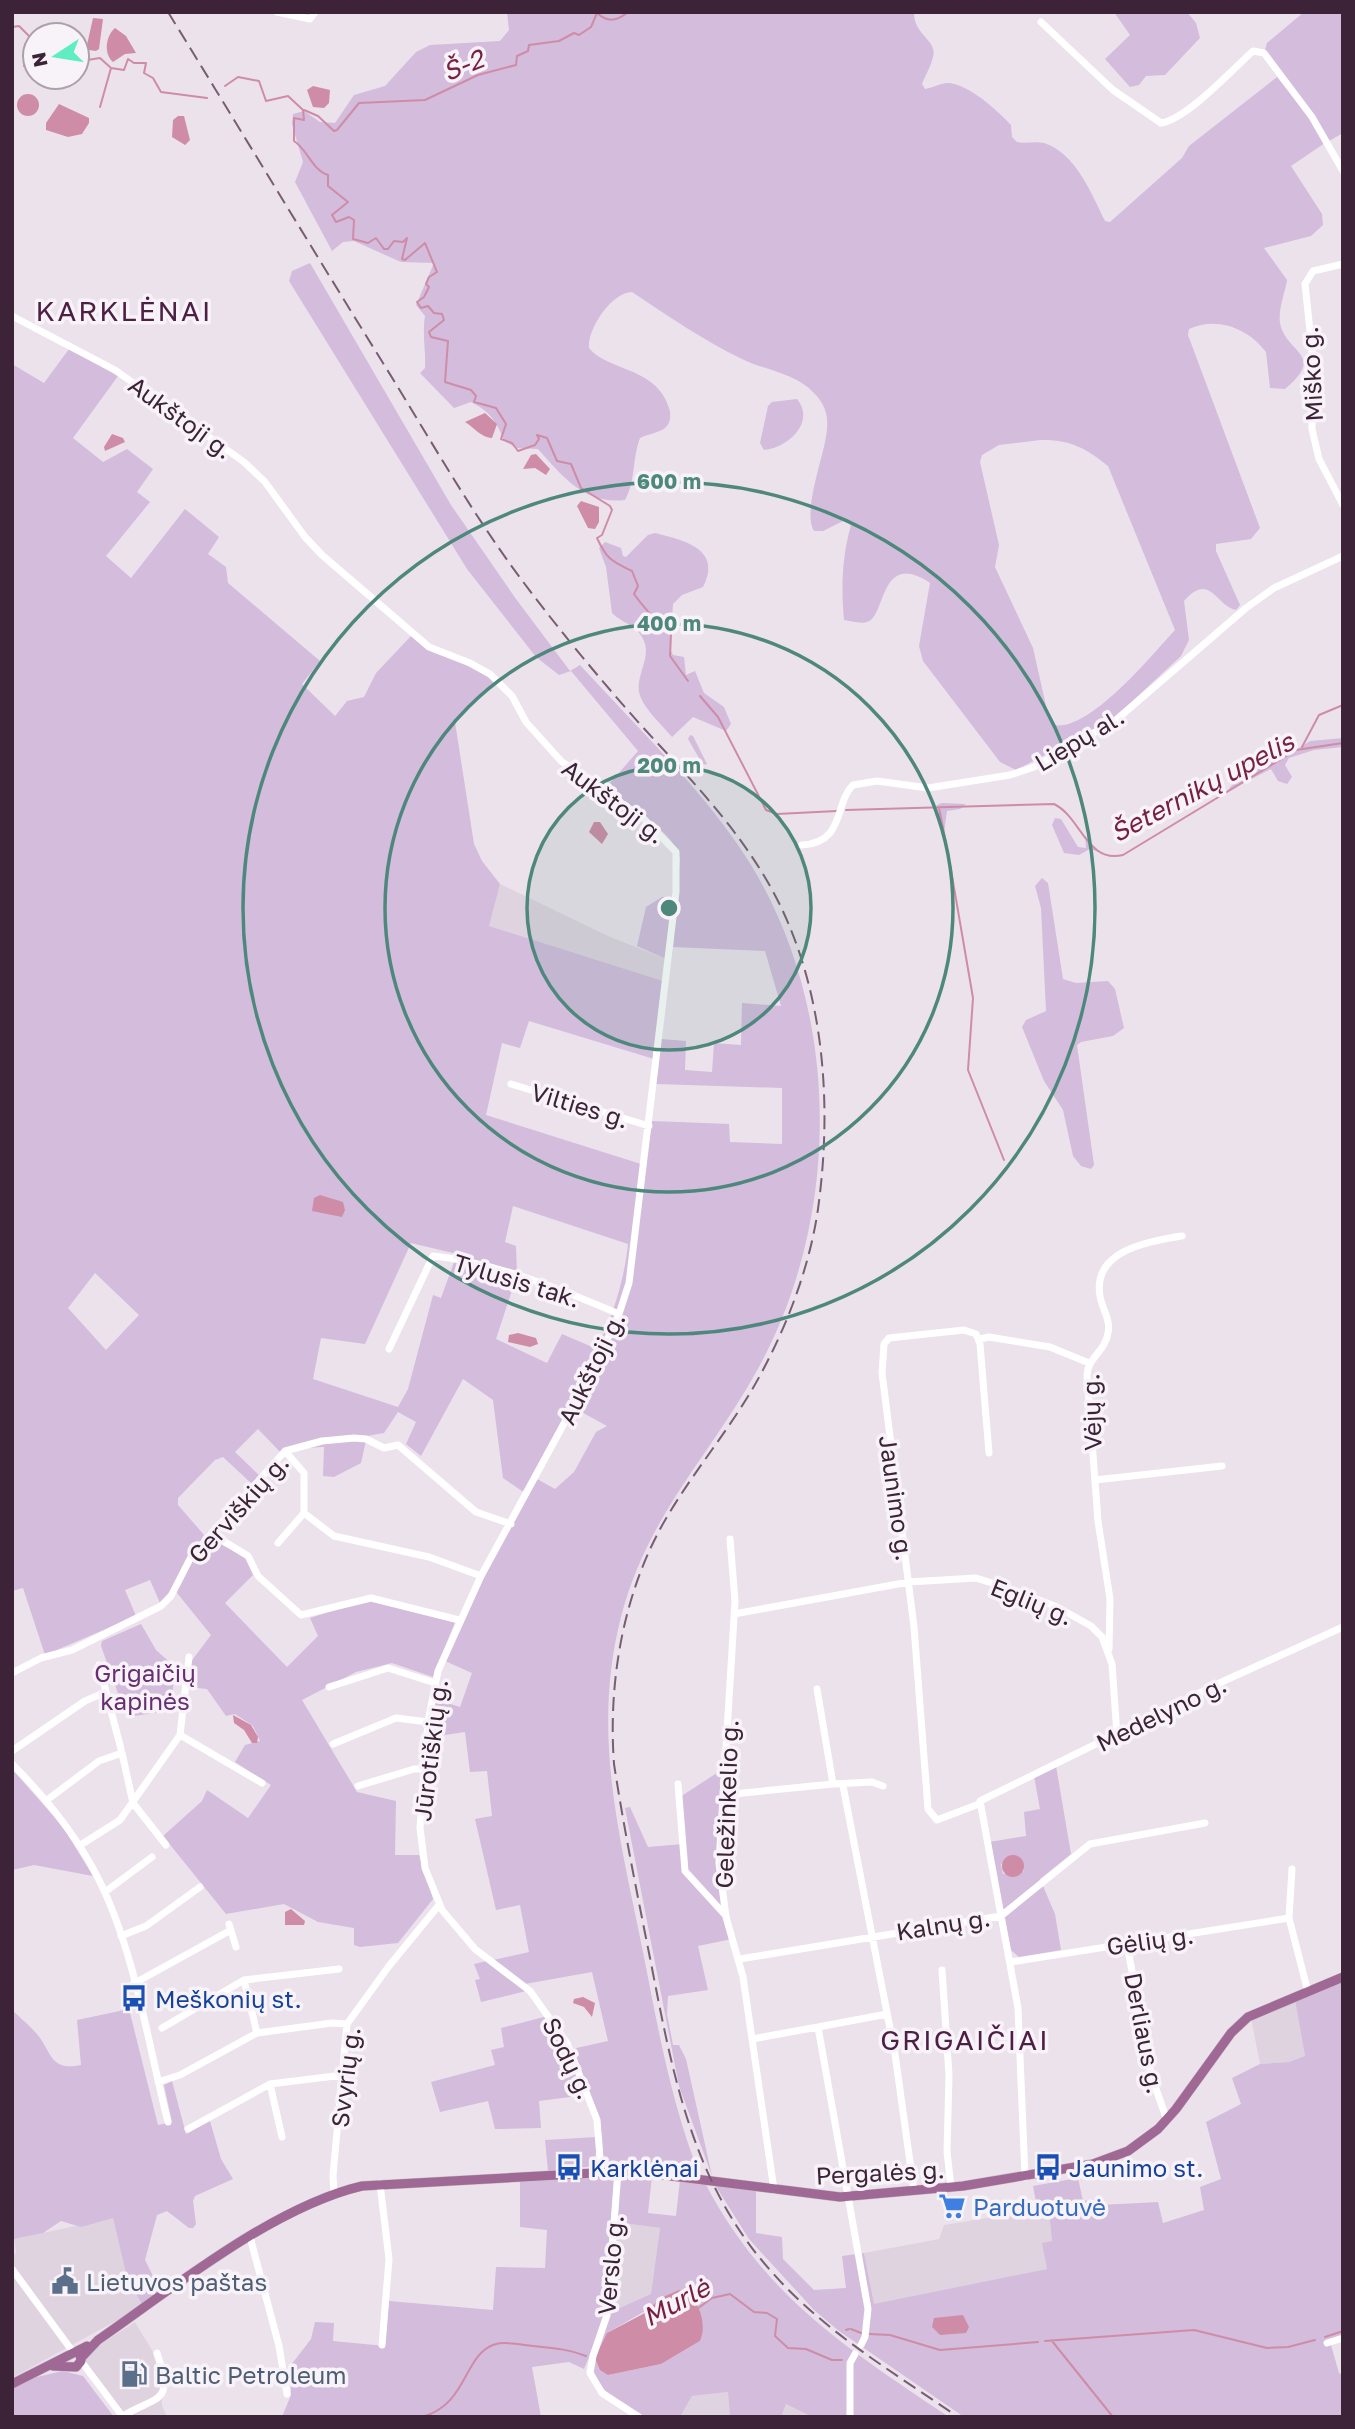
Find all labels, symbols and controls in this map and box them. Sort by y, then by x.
north arrow [21,21,91,91]
water label: Š-2 [438,42,491,87]
text: N [26,50,52,69]
district label: KARKLĖNAI [36,294,212,327]
street label: Miško g. [1294,326,1328,422]
street label: Aukštoji g. [123,370,239,464]
text: 600 m [637,468,701,494]
text: 400 m [637,610,701,636]
street label: Liepų al. [1029,701,1129,777]
water label: Šeternikų upelis [1105,725,1300,848]
text: 200 m [637,752,701,778]
street label: Aukštoji g. [557,753,671,849]
centre of rings [657,896,681,920]
street label: Vilties g. [528,1076,632,1134]
street label: Tylusis tak. [450,1247,584,1313]
street label: Aukštoji g. [551,1307,631,1429]
street label: Vėjų g. [1075,1373,1107,1451]
street label: Jaunimo g. [874,1433,920,1563]
street label: Gerviškių g. [182,1448,294,1568]
street label: Eglių g. [987,1571,1077,1631]
park label: Grigaičių kapinės [94,1658,196,1715]
street label: Medelyno g. [1091,1669,1231,1757]
street label: Jūrotiškių g. [407,1677,453,1823]
street label: Geležinkelio g. [709,1719,743,1889]
street label: Kalnų g. [894,1902,992,1946]
street label: Gėlių g. [1105,1920,1195,1960]
street label: Derliaus g. [1119,1970,1171,2096]
bus stop icon: Meškonių st. [119,1983,149,2013]
place label: Meškonių st. [155,1984,302,2013]
street label: Sodų g. [537,2013,601,2103]
district label: GRIGAIČIAI [880,2023,1050,2056]
street label: Svyrių g. [324,2025,366,2129]
bus stop icon: Karklėnai [554,2152,584,2182]
bus stop icon: Jaunimo st. [1033,2152,1063,2182]
place label: Karklėnai [590,2153,699,2182]
place label: Jaunimo st. [1069,2153,1203,2182]
street label: Pergalės g. [815,2154,945,2190]
supermarket icon: Parduotuvė [937,2191,967,2221]
place label: Parduotuvė [973,2192,1106,2221]
street label: Verslo g. [591,2214,629,2316]
public building icon: Lietuvos paštas [50,2266,80,2296]
place label: Lietuvos paštas [86,2267,267,2296]
water label: Murlė [637,2271,716,2332]
fuel station icon: Baltic Petroleum [119,2359,149,2389]
place label: Baltic Petroleum [155,2360,347,2389]

